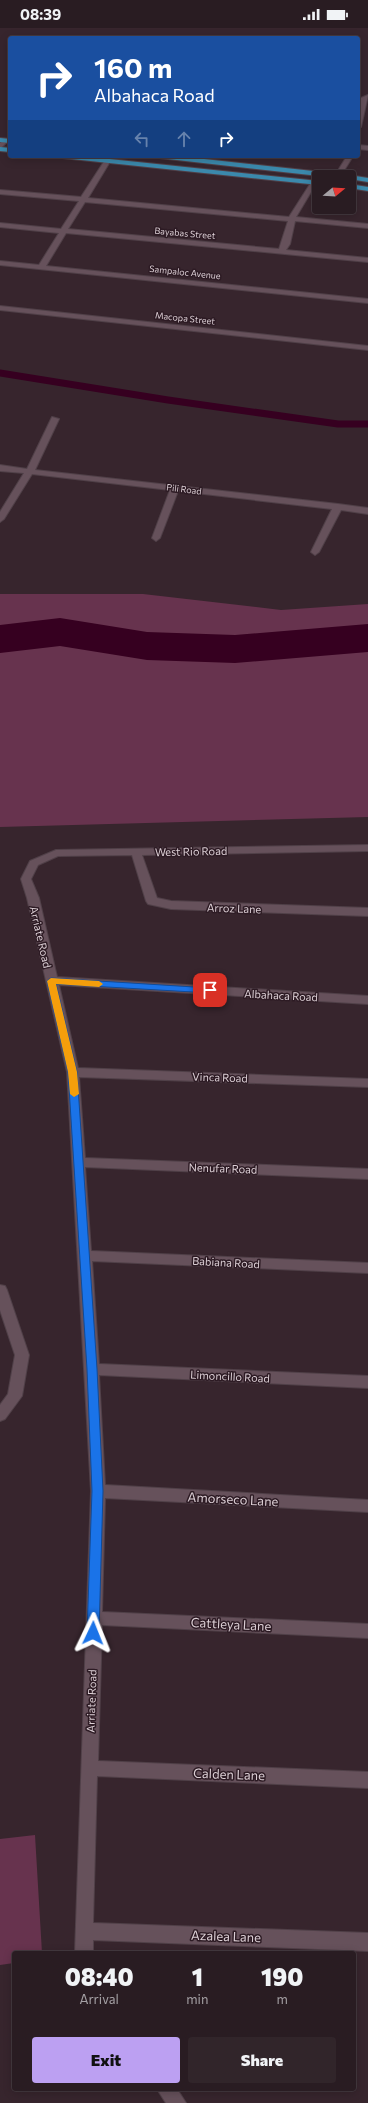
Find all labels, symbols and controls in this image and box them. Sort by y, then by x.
text: 08:39 [20,5,61,23]
text: 160 m [94,50,172,84]
icon: right [28,52,80,104]
text: Albahaca Road [94,84,215,106]
icon: left [131,128,153,150]
icon: ahead [173,128,195,150]
icon: right [215,128,237,150]
north arrow [312,170,356,214]
map controls [312,170,356,214]
street label: Bayabas Street [154,225,216,241]
street label: Sampaloc Avenue [149,263,221,281]
street label: Macopa Street [154,309,216,327]
street label: Pili Road [166,481,202,497]
street label: West Rio Road [155,844,227,858]
street label: Arroz Lane [207,901,262,915]
street label: Arriate Road [28,905,54,969]
pin [193,973,227,1007]
icon: arrive [199,979,221,1001]
street label: Albahaca Road [244,987,318,1003]
street label: Vinca Road [192,1070,248,1084]
street label: Nenufar Road [188,1160,258,1176]
street label: Babiana Road [192,1254,260,1270]
street label: Limoncillo Road [190,1367,270,1385]
street label: Amorseco Lane [187,1489,279,1509]
position arrow [72,1612,114,1654]
street label: Cattleya Lane [190,1614,272,1634]
street label: Arriate Road [83,1669,99,1733]
street label: Calden Lane [193,1765,265,1783]
street label: Azalea Lane [191,1927,262,1945]
text: 08:40 [65,1962,134,1991]
text: 1 [192,1962,203,1991]
text: 190 [261,1962,303,1991]
text: Arrival [79,1991,119,2007]
text: min [186,1991,208,2007]
text: m [276,1991,288,2007]
button: Exit [32,2037,180,2083]
button: Share [188,2037,336,2083]

